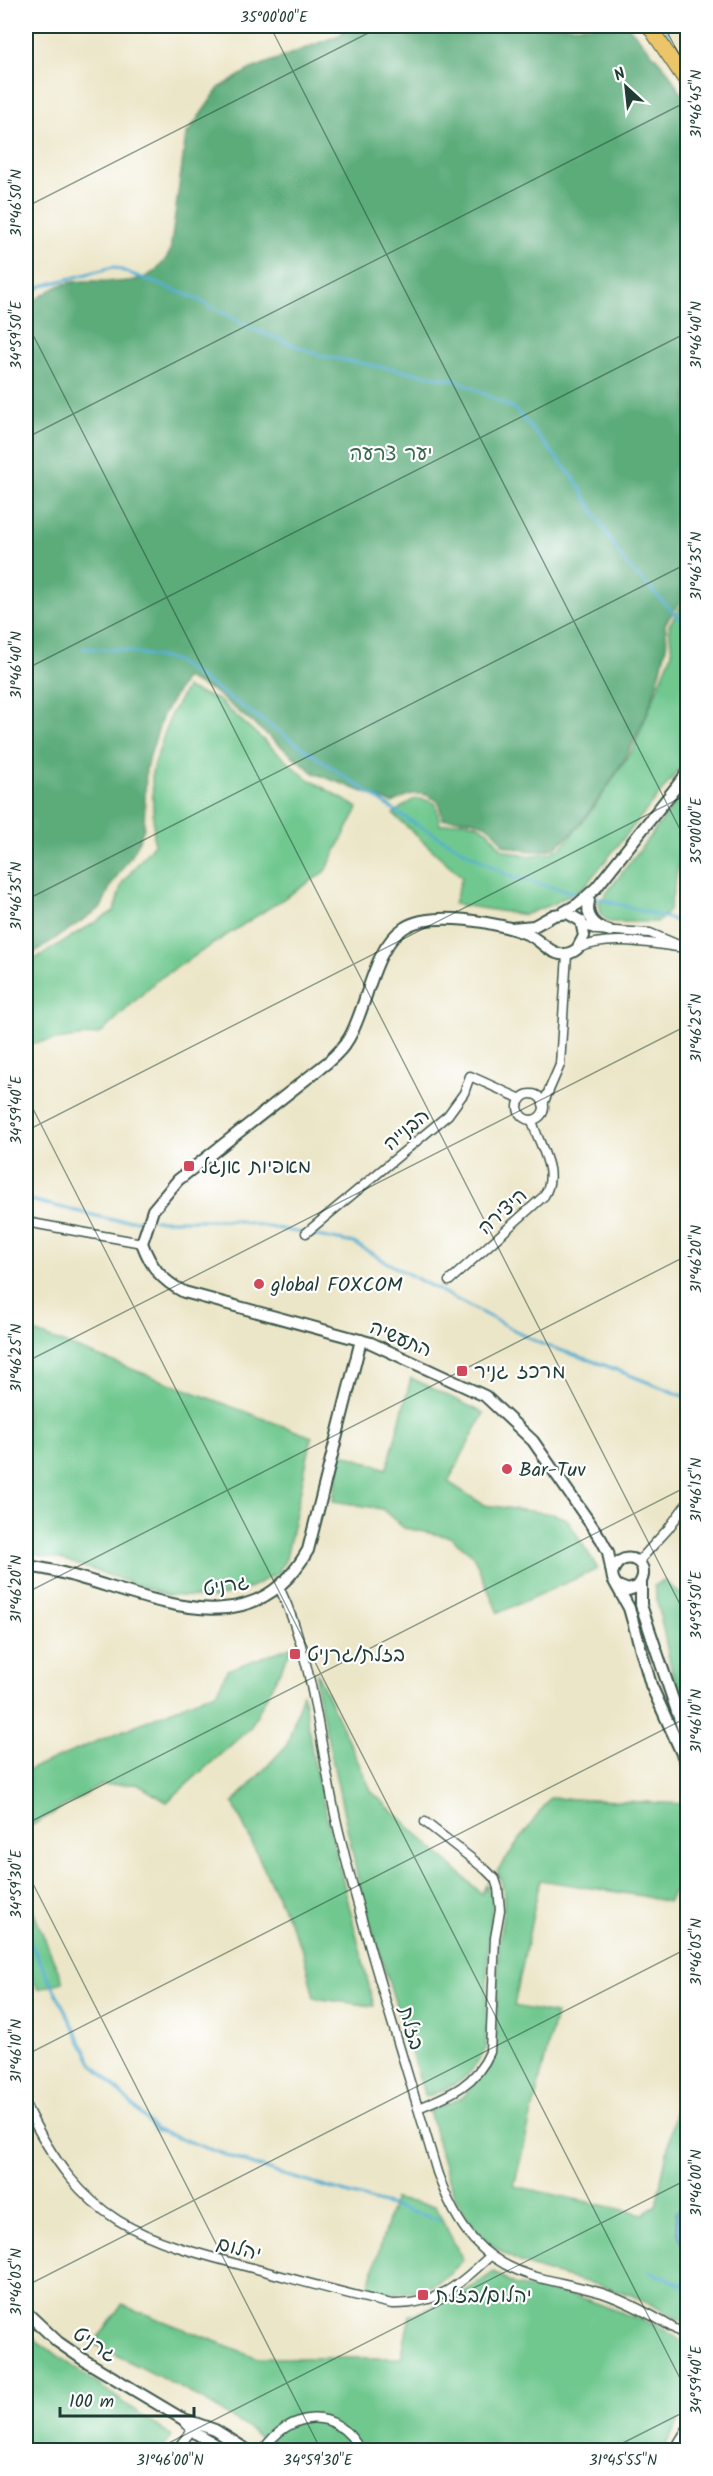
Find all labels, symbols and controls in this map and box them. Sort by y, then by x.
text: 35°00'00"E [240,6,309,30]
north arrow [596,57,656,117]
text: N [610,62,630,88]
text: 31°46'45"N [685,70,709,138]
text: 31°46'50"N [5,169,29,237]
text: 34°59'50"E [5,299,29,369]
text: 31°46'40"N [685,301,709,369]
park label: יער צרעה [350,439,432,471]
text: 31°46'35"N [685,532,709,600]
text: 31°46'40"N [5,631,29,699]
text: 35°00'00"E [685,796,709,865]
text: 31°46'35"N [5,862,29,930]
text: 31°46'25"N [685,993,709,1063]
text: 34°59'40"E [5,1074,29,1144]
street label: הבנייה [377,1101,438,1160]
place label: מאפיות אנגל [201,1152,311,1184]
marker: מאפיות אנגל [182,1159,196,1173]
street label: היצירה [471,1181,536,1244]
text: 31°46'20"N [685,1225,709,1293]
place label: global FOXCOM [270,1270,403,1302]
marker: global FOXCOM [252,1277,266,1291]
street label: התעשיה [364,1312,437,1367]
text: 31°46'25"N [5,1323,29,1393]
place label: מרכז גניר [474,1357,566,1389]
marker: מרכז גניר [455,1364,469,1378]
place label: Bar-Tuv [519,1455,586,1487]
text: 31°46'15"N [685,1457,709,1523]
marker: Bar-Tuv [500,1462,514,1476]
text: 31°46'20"N [5,1555,29,1623]
street label: גרניט [201,1567,252,1607]
text: 34°59'50"E [685,1569,709,1639]
place label: בזלת/גרניט [307,1640,405,1672]
marker: בזלת/גרניט [288,1647,302,1661]
text: 31°46'10"N [685,1689,709,1753]
text: 34°59'30"E [5,1848,29,1919]
text: 31°46'05"N [685,1918,709,1986]
street label: בזלת [388,2002,432,2054]
text: 31°46'10"N [5,2019,29,2083]
text: 31°46'00"N [685,2149,709,2217]
street label: יהלום [212,2229,264,2271]
text: 31°46'05"N [5,2248,29,2316]
place label: יהלום/בזלת [434,2281,532,2313]
marker: יהלום/בזלת [416,2288,430,2302]
street label: גרניט [66,2320,122,2372]
text: 34°59'40"E [685,2344,709,2414]
scale bar [60,2380,194,2418]
text: 100 m [69,2388,114,2417]
text: 31°46'00"N [136,2449,204,2473]
text: 34°59'30"E [283,2449,354,2473]
text: 31°45'55"N [589,2449,657,2473]

